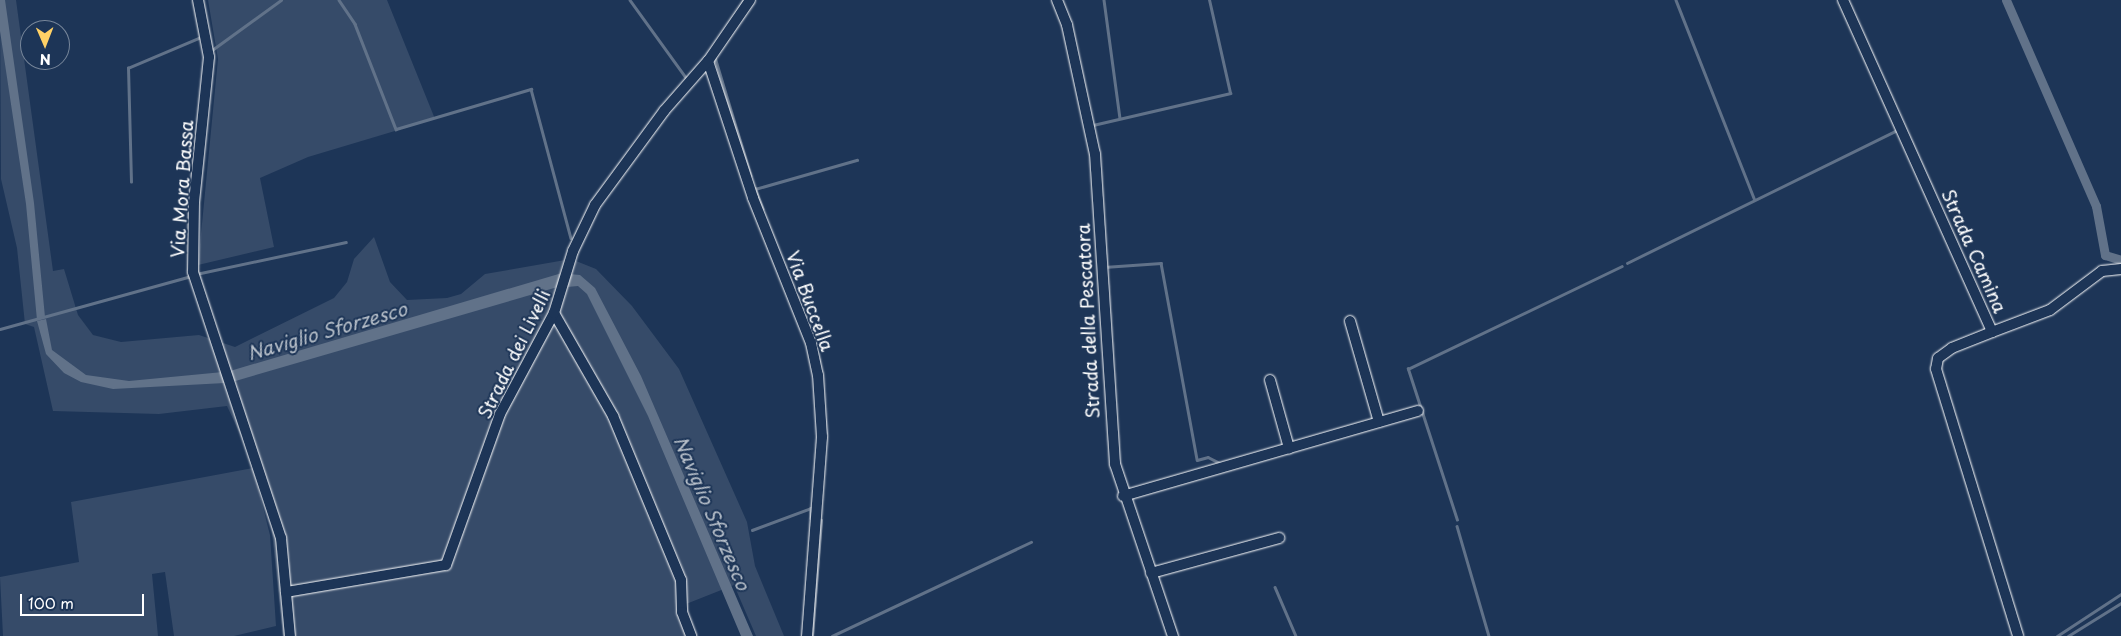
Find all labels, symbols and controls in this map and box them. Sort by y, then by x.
north arrow [20,20,70,70]
text: N [40,49,51,70]
street label: Via Mora Bassa [166,119,198,259]
street label: Strada Camina [1937,186,2011,316]
street label: Strada della Pescatora [1072,222,1104,420]
street label: Via Buccella [782,248,838,354]
street label: Strada dei Livelli [473,285,555,423]
water label: Naviglio Sforzesco [244,297,410,365]
water label: Naviglio Sforzesco [669,433,755,593]
scale bar [22,584,146,616]
text: 100 m [28,591,74,614]

